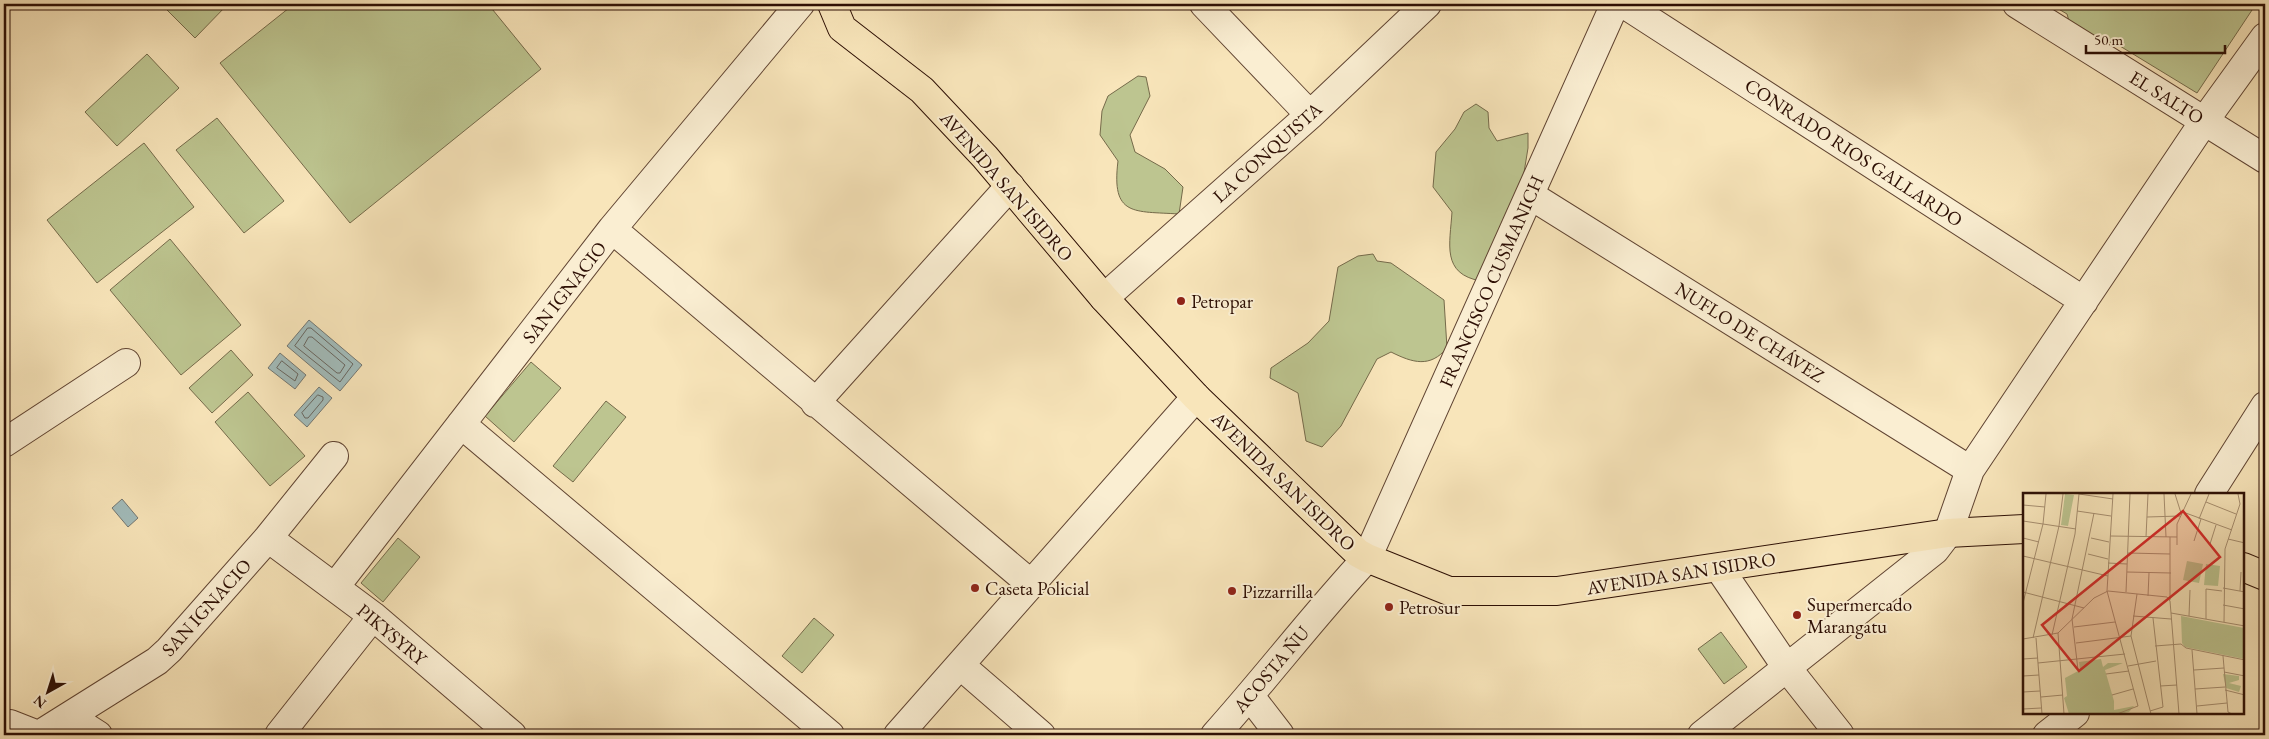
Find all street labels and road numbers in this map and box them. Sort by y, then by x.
street label: EL SALTO [2125,65,2209,130]
street label: CONRADO RIOS GALLARDO [1740,73,1967,232]
street label: LA CONQUISTA [1207,96,1328,208]
street label: AVENIDA SAN ISIDRO [934,105,1079,267]
street label: FRANCISCO CUSMANICH [1433,171,1550,391]
street label: SAN IGNACIO [517,236,612,349]
street label: NUFLO DE CHÁVEZ [1670,276,1829,389]
street label: AVENIDA SAN ISIDRO [1206,405,1361,557]
street label: AVENIDA SAN ISIDRO [1584,546,1777,601]
street label: SAN IGNACIO [156,553,257,661]
street label: PIKYSYRY [352,598,433,672]
street label: ACOSTA ÑU [1227,620,1315,719]

